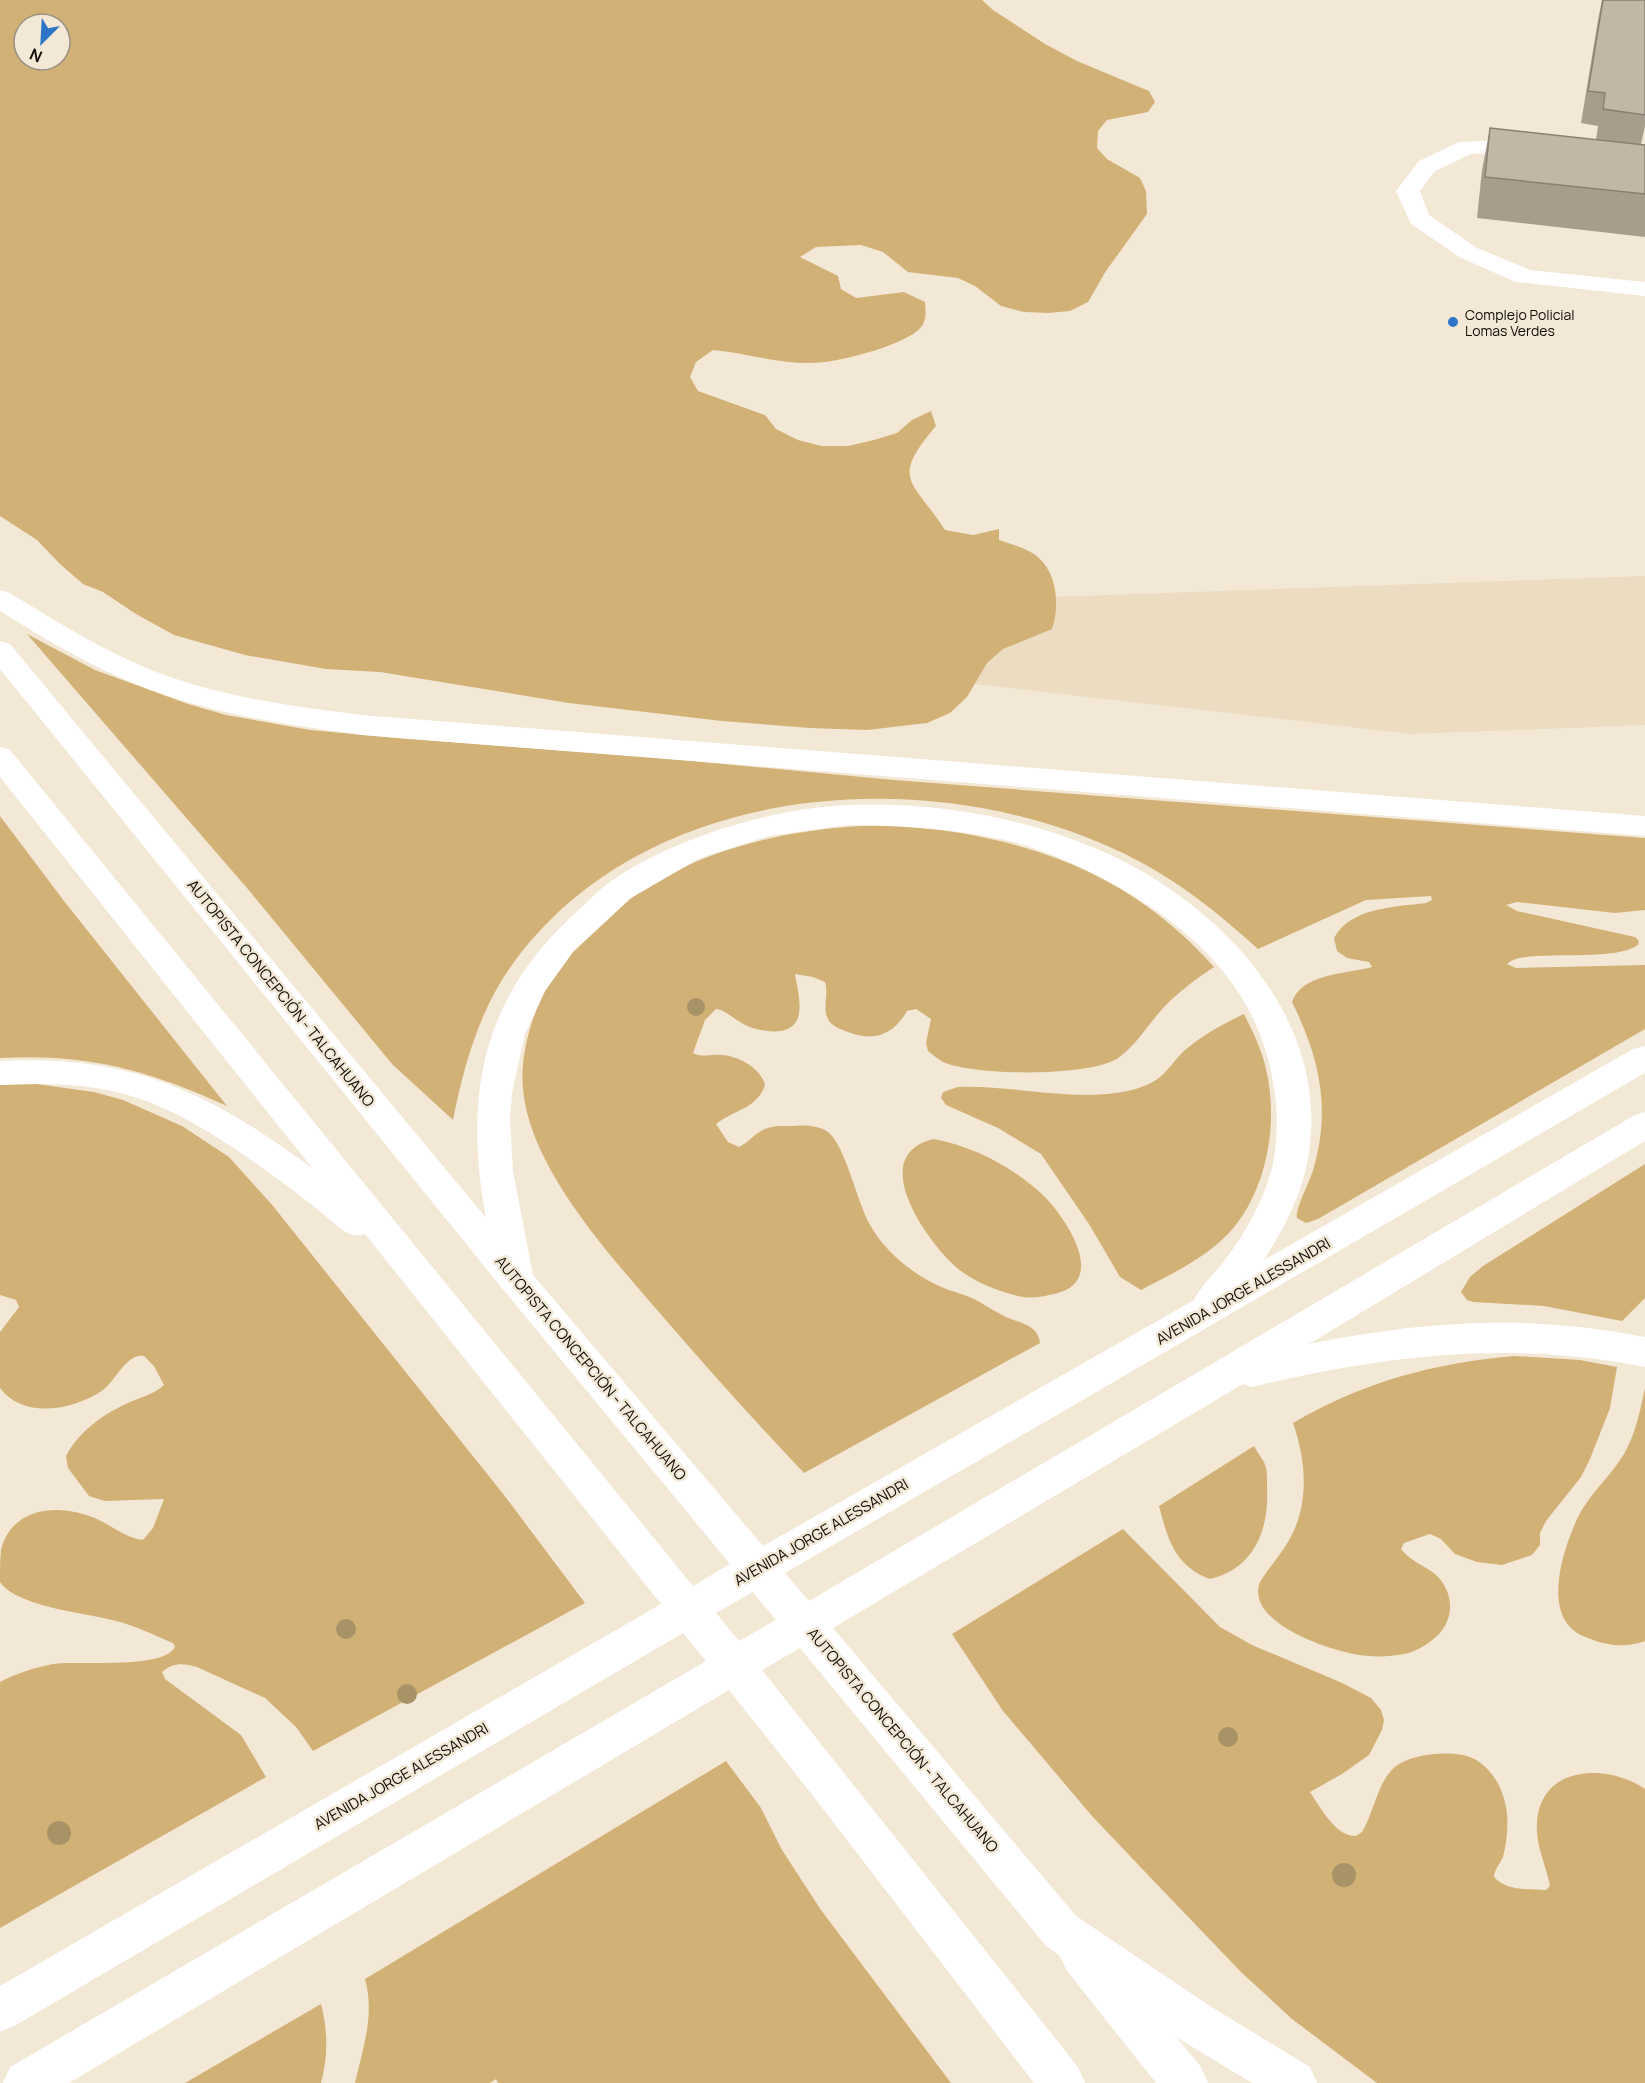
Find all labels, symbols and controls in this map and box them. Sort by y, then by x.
north arrow [12,12,72,72]
text: N [26,43,46,68]
place label: Complejo Policial Lomas Verdes [1465,305,1575,340]
marker: Complejo Policial Lomas Verdes [1446,315,1460,329]
street label: AUTOPISTA CONCEPCIÓN - TALCAHUANO [183,875,380,1111]
street label: AVENIDA JORGE ALESSANDRI [1152,1232,1334,1350]
street label: AUTOPISTA CONCEPCIÓN - TALCAHUANO [491,1251,691,1485]
street label: AVENIDA JORGE ALESSANDRI [730,1473,912,1591]
street label: AUTOPISTA CONCEPCIÓN - TALCAHUANO [803,1623,1003,1857]
street label: AVENIDA JORGE ALESSANDRI [310,1717,492,1835]

